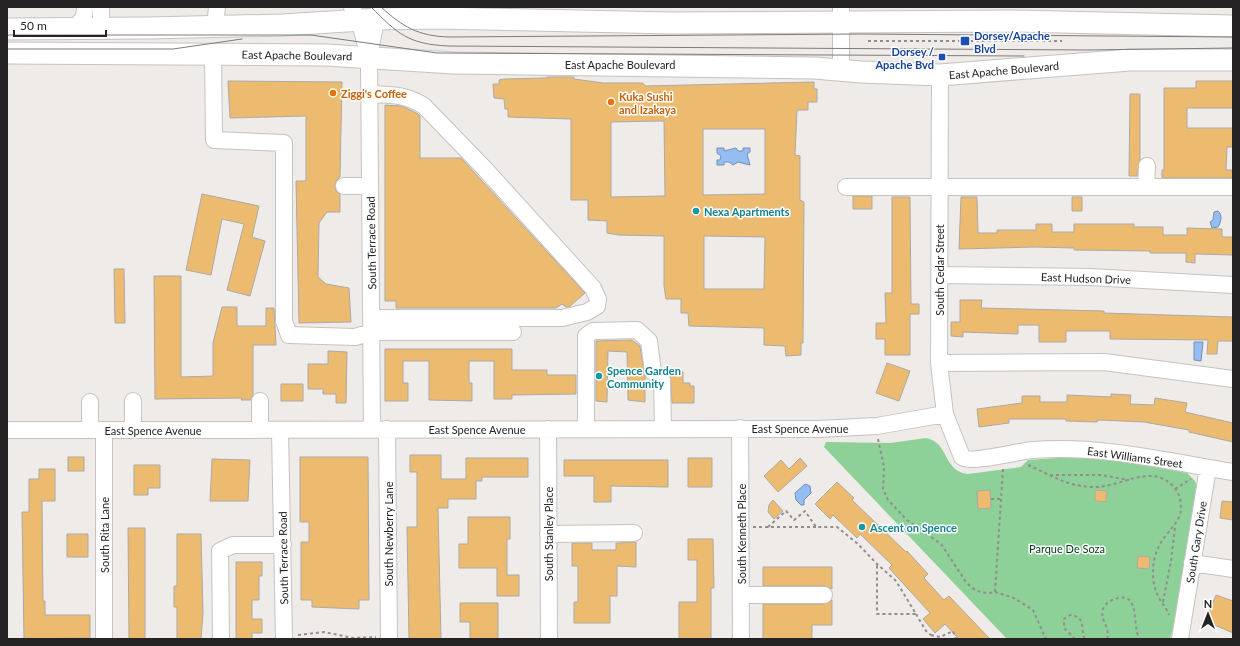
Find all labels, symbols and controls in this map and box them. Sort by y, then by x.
scale bar [14,12,106,38]
text: 50 m [20,18,47,33]
place label: Dorsey/Apache Blvd [974,29,1050,55]
marker: Dorsey/Apache Blvd [959,35,971,47]
place label: Dorsey / Apache Bvd [874,45,934,71]
street label: East Apache Boulevard [242,48,352,62]
marker: Dorsey / Apache Bvd [937,52,947,62]
street label: East Apache Boulevard [565,58,675,71]
street label: East Apache Boulevard [948,59,1060,81]
place label: Ziggi's Coffee [341,87,407,100]
marker: Ziggi's Coffee [328,88,338,98]
place label: Kuka Sushi and Izakaya [619,90,676,116]
marker: Kuka Sushi and Izakaya [606,97,616,107]
street label: South Terrace Road [364,196,378,290]
place label: Nexa Apartments [704,205,790,218]
marker: Nexa Apartments [691,206,701,216]
street label: South Cedar Street [933,224,946,316]
street label: East Hudson Drive [1041,270,1131,286]
place label: Spence Garden Community [607,364,681,390]
marker: Spence Garden Community [594,371,604,381]
street label: East Spence Avenue [751,422,849,435]
street label: East Spence Avenue [428,423,526,436]
street label: East Spence Avenue [104,424,202,437]
street label: East Williams Street [1087,444,1183,470]
street label: South Newberry Lane [382,481,395,587]
street label: South Kenneth Place [735,484,748,584]
street label: South Stanley Place [542,487,555,581]
street label: South Rita Lane [98,497,111,573]
street label: South Gary Drive [1183,500,1209,584]
street label: South Terrace Road [276,511,290,605]
place label: Ascent on Spence [869,521,957,534]
marker: Ascent on Spence [857,522,867,532]
park label: Parque De Soza [1029,542,1105,555]
north arrow [1188,594,1228,634]
text: N [1204,597,1212,610]

